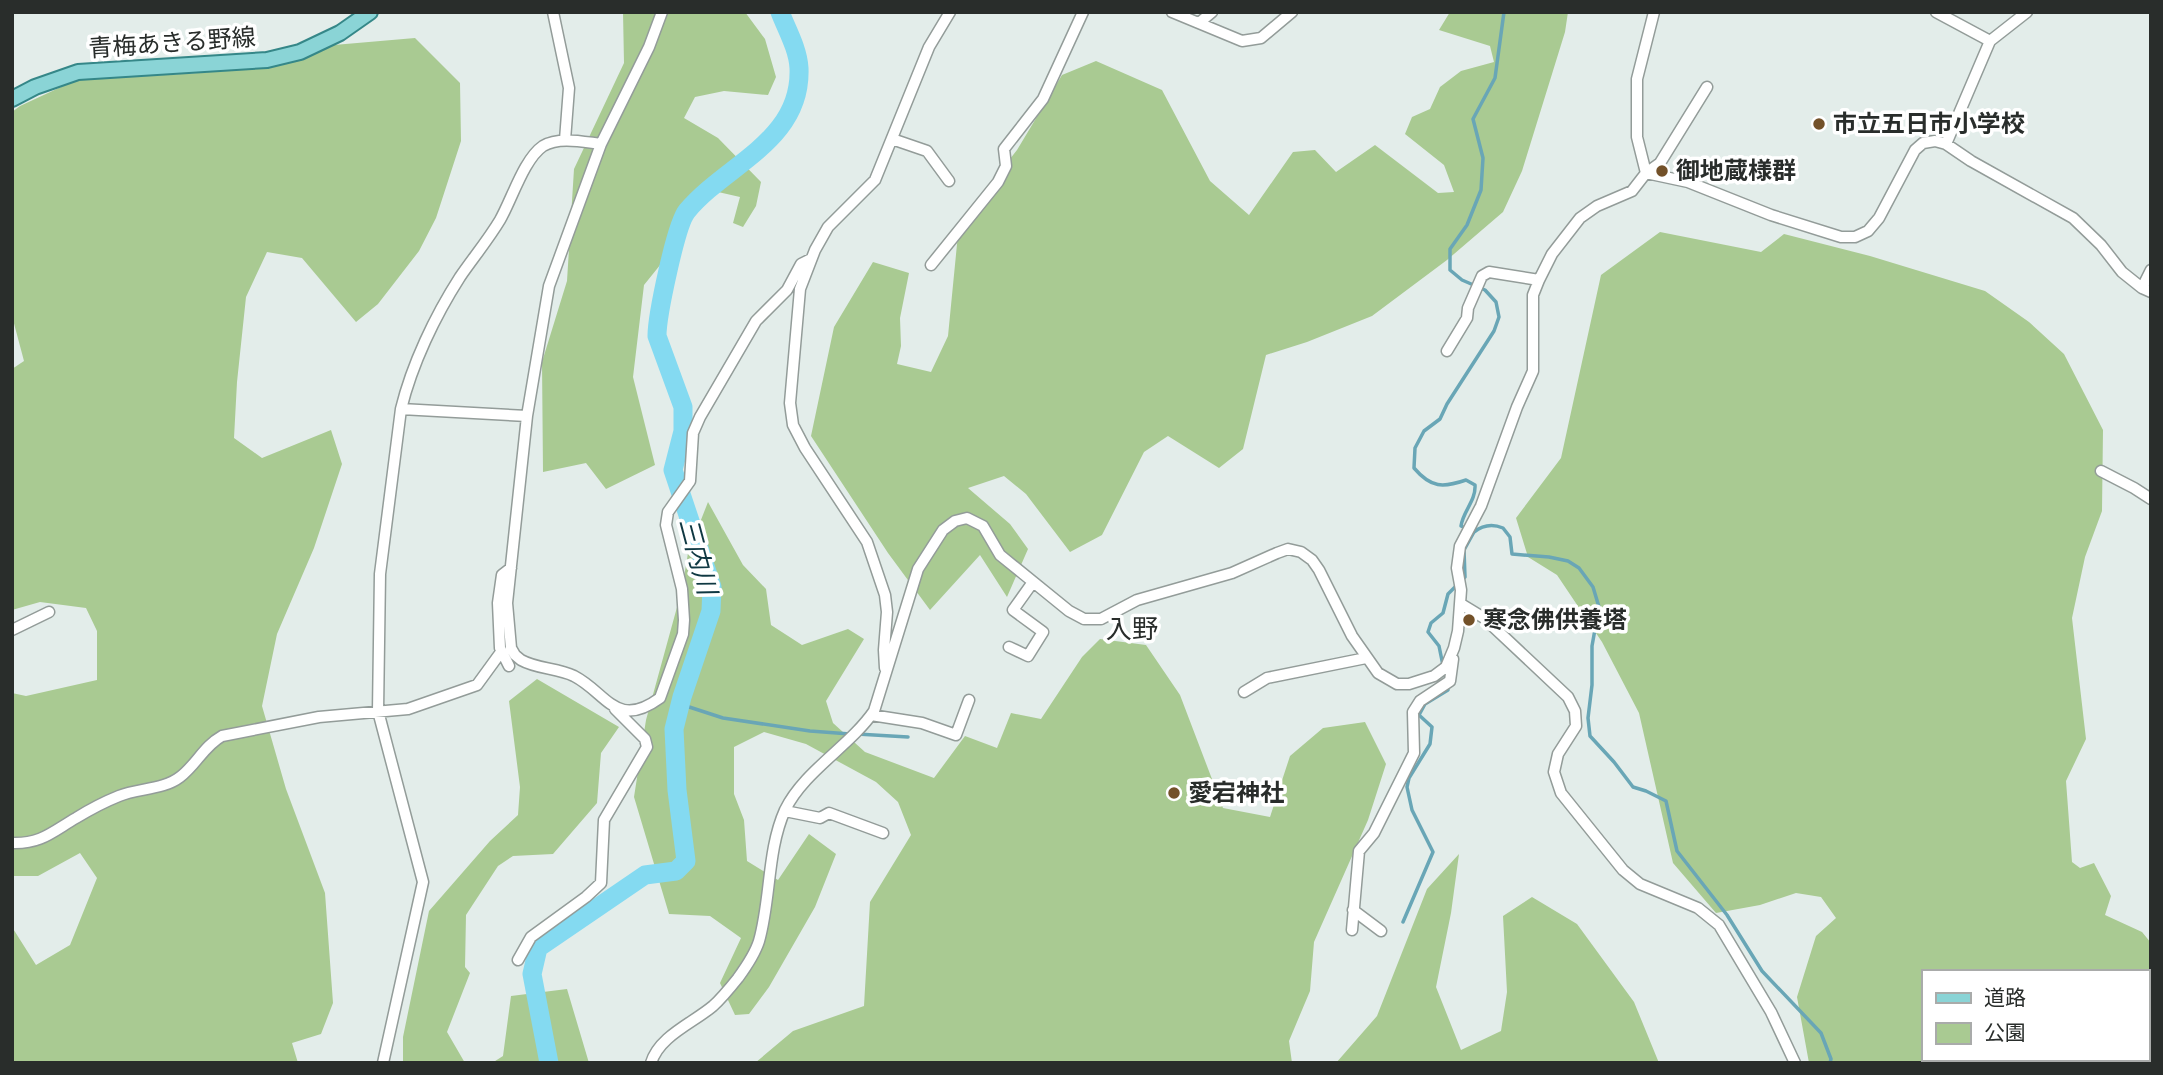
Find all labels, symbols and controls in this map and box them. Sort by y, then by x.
street label: 青梅あきる野線 [87,23,257,63]
place label: 市立五日市小学校 [1833,110,2025,138]
marker: 市立五日市小学校 [1811,116,1827,132]
place label: 御地蔵様群 [1676,157,1796,185]
marker: 御地蔵様群 [1654,163,1670,179]
water label: 三内川 [673,514,723,600]
place label: 寒念佛供養塔 [1483,606,1627,634]
marker: 寒念佛供養塔 [1461,612,1477,628]
district label: 入野 [1106,614,1158,644]
place label: 愛宕神社 [1188,779,1284,807]
marker: 愛宕神社 [1166,785,1182,801]
legend [1922,970,2149,1061]
text: 道路 [1984,986,2026,1010]
text: 公園 [1984,1021,2026,1045]

